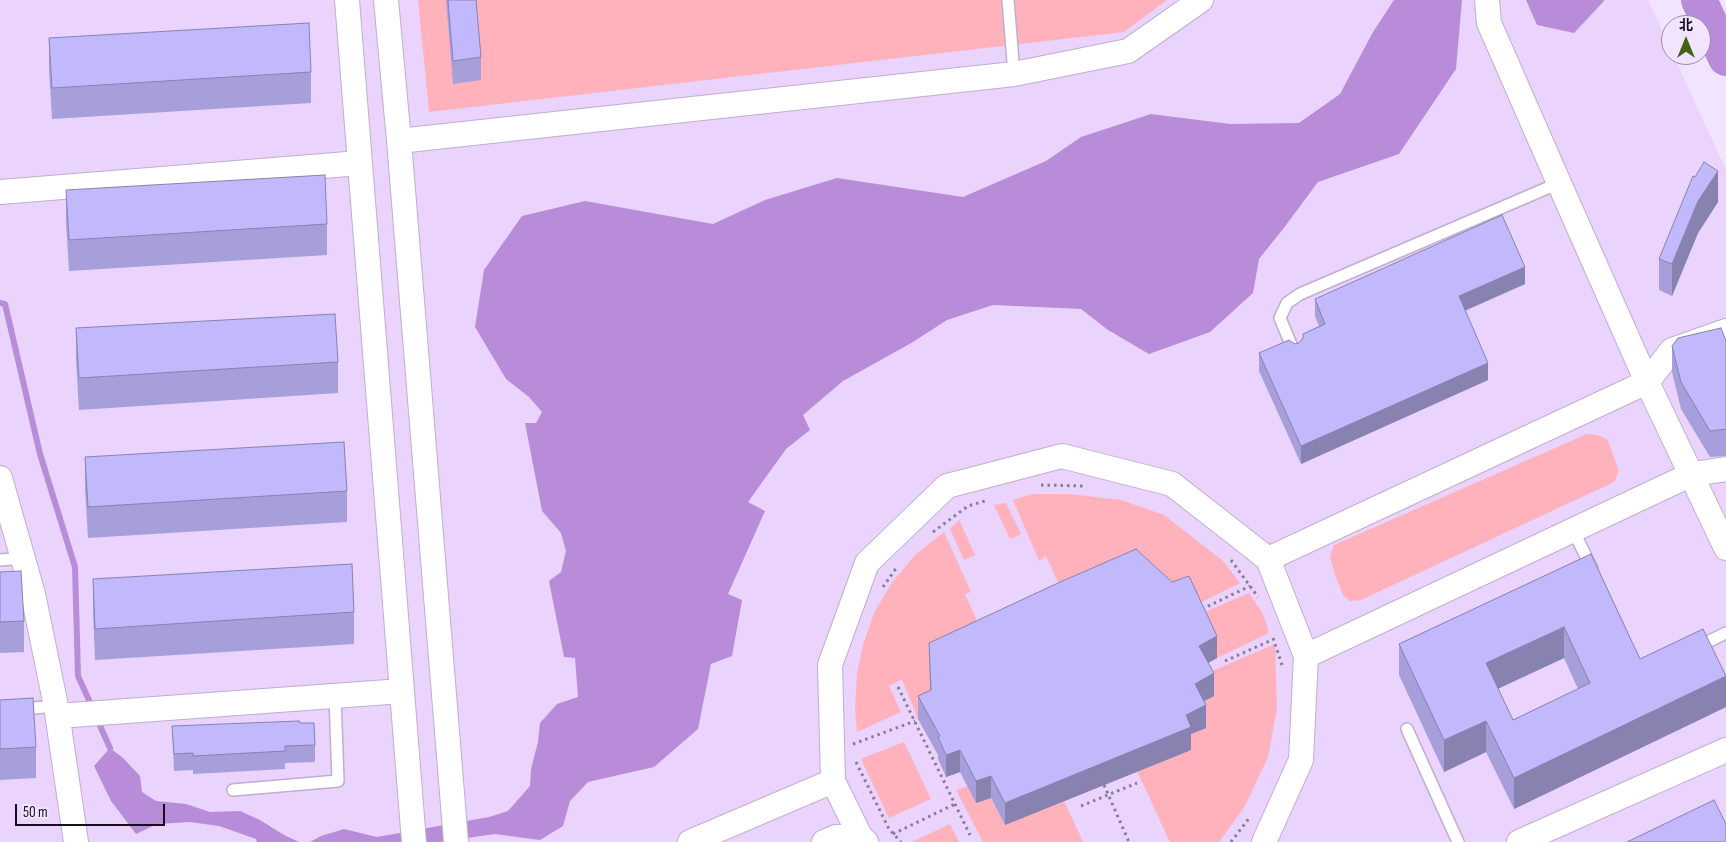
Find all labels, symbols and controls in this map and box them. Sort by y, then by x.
north arrow [1661,15,1711,65]
text: 北 [1679,17,1693,34]
scale bar [18,794,168,826]
text: 50 m [23,803,48,822]

